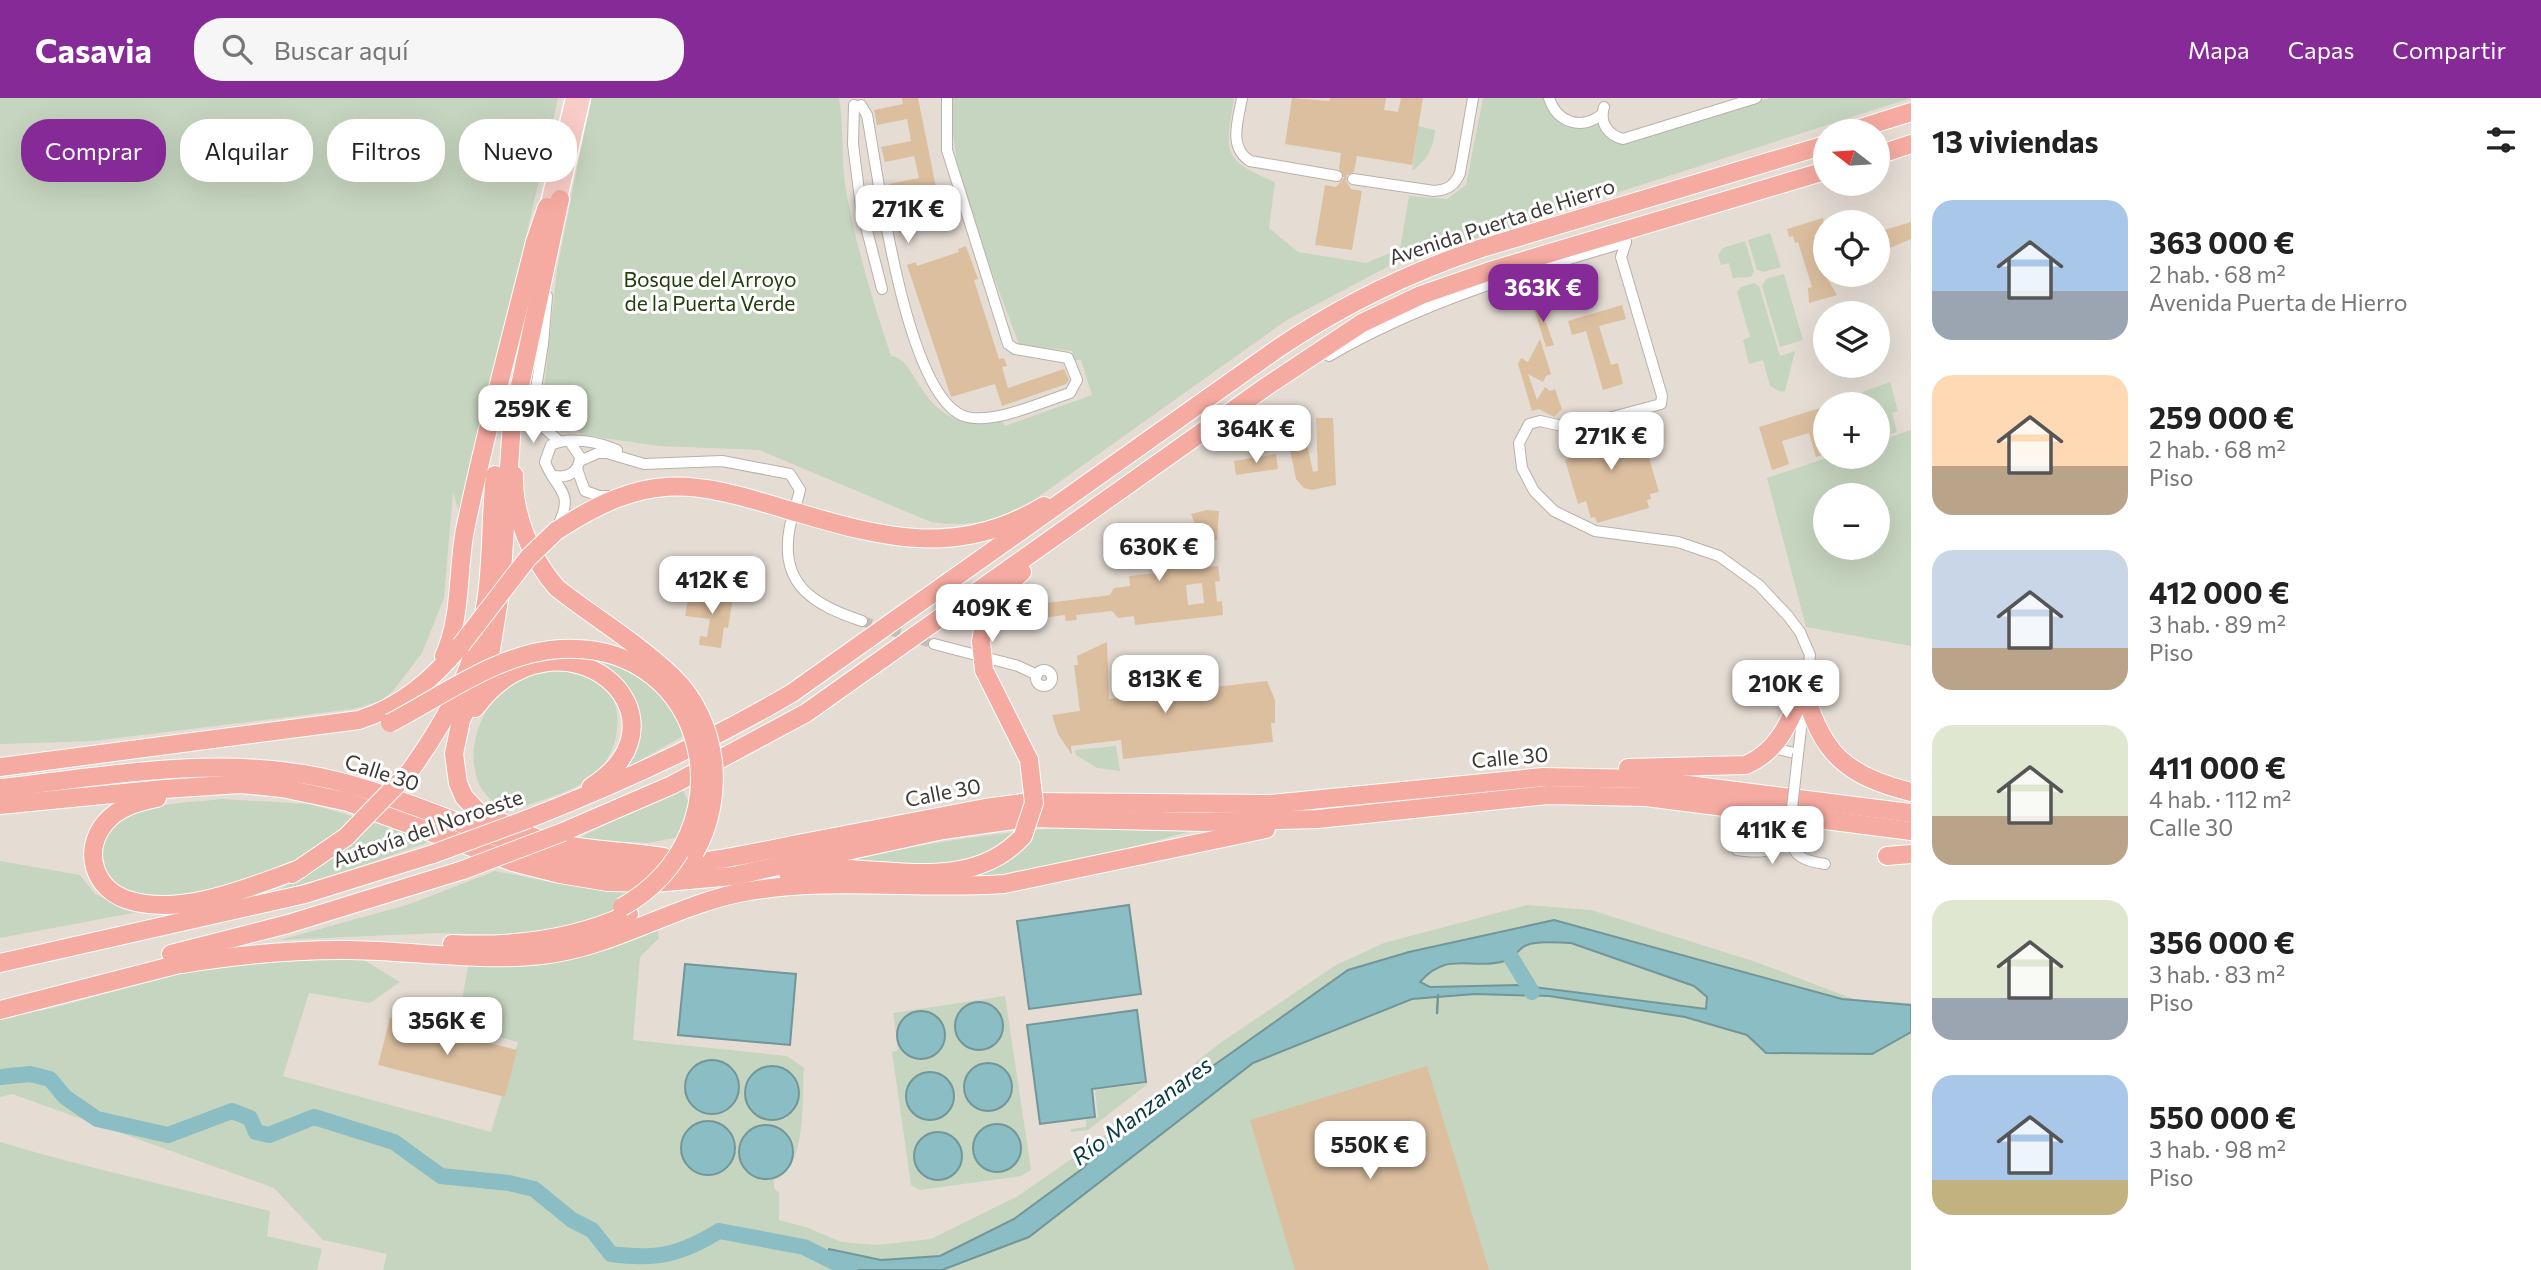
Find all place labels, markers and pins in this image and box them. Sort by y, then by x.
pin: 271K € [851,186,965,245]
pin: 363K € [1486,264,1600,324]
pin: 259K € [476,386,590,445]
pin: 364K € [1199,406,1313,465]
pin: 271K € [1554,412,1668,472]
pin: 630K € [1102,524,1216,583]
pin: 412K € [655,556,769,616]
pin: 409K € [935,584,1049,644]
pin: 813K € [1108,656,1222,715]
pin: 210K € [1729,660,1843,720]
pin: 411K € [1715,806,1829,866]
pin: 356K € [390,998,504,1057]
pin: 550K € [1313,1122,1427,1181]

